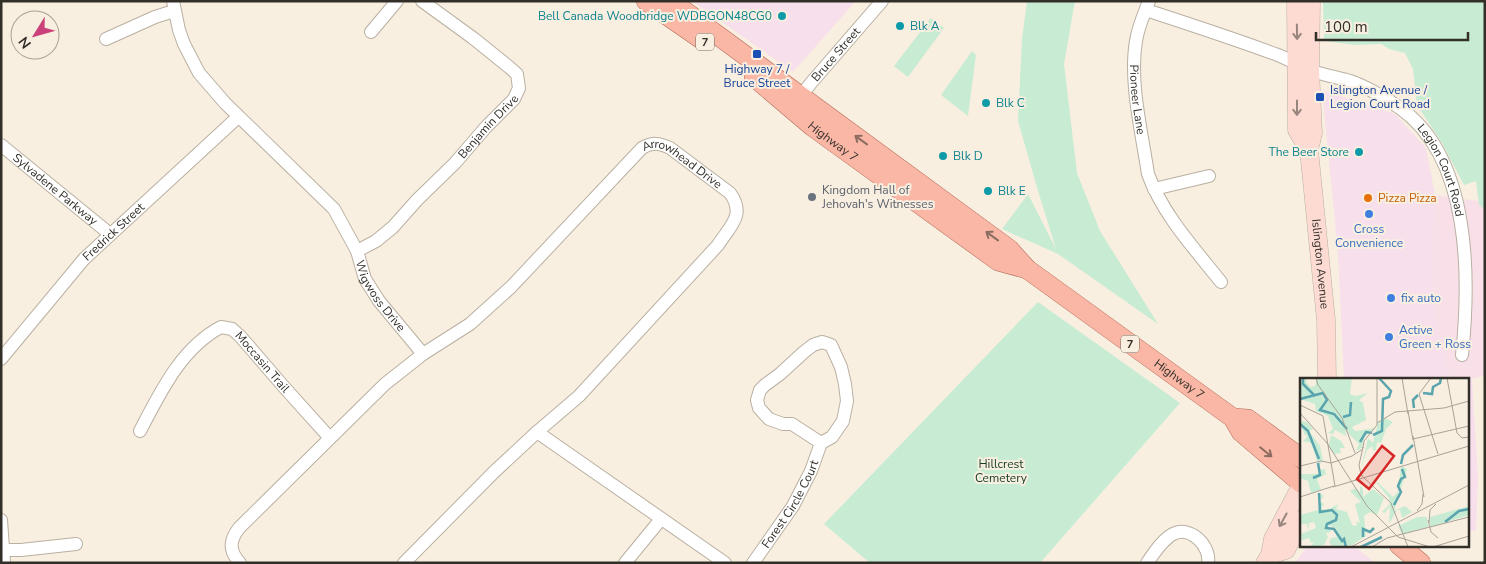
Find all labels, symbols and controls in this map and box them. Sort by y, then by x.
place label: Bell Canada Woodbridge WDBGON48CG0 [538,8,772,24]
north arrow [10,10,60,60]
marker: Bell Canada Woodbridge WDBGON48CG0 [776,10,788,22]
scale bar [1316,10,1468,42]
text: 100 m [1324,17,1368,37]
place label: Blk A [910,18,940,34]
marker: Blk A [894,20,906,32]
street label: Bruce Street [808,23,864,85]
one-way arrow [1292,24,1302,40]
text: N [14,33,36,52]
road number: 7 [696,34,714,51]
marker: Highway 7 / Bruce Street [751,48,763,60]
place label: Highway 7 / Bruce Street [724,61,791,91]
street label: Pioneer Lane [1126,65,1149,136]
place label: Islington Avenue / Legion Court Road [1330,82,1430,112]
marker: Islington Avenue / Legion Court Road [1314,91,1326,103]
street label: Benjamin Drive [454,93,523,162]
place label: Blk C [996,95,1025,111]
marker: Blk C [980,97,992,109]
one-way arrow [1292,100,1302,116]
street label: Highway 7 [804,118,861,165]
street label: Legion Court Road [1414,120,1468,218]
one-way arrow [854,135,868,145]
street label: Arrowhead Drive [639,136,725,192]
place label: The Beer Store [1268,144,1349,160]
marker: The Beer Store [1353,146,1365,158]
place label: Blk D [953,148,983,164]
street label: Sylvadene Parkway [9,150,102,229]
marker: Blk D [937,150,949,162]
place label: Kingdom Hall of Jehovah's Witnesses [821,182,934,212]
place label: Blk E [998,183,1026,199]
marker: Blk E [982,185,994,197]
place label: Pizza Pizza [1378,190,1437,206]
marker: Kingdom Hall of Jehovah's Witnesses [806,191,818,203]
marker: Pizza Pizza [1362,192,1374,204]
street label: Fredrick Street [79,199,148,264]
marker: Cross Convenience [1363,208,1375,220]
street label: Islington Avenue [1308,218,1333,310]
place label: Cross Convenience [1335,221,1403,251]
one-way arrow [985,231,999,241]
street label: Wigwoss Drive [352,258,409,335]
place label: fix auto [1401,290,1441,306]
marker: fix auto [1385,292,1397,304]
place label: Active Green + Ross [1399,322,1471,352]
street label: Moccasin Trail [231,328,294,396]
marker: Active Green + Ross [1383,331,1395,343]
road number: 7 [1121,336,1139,352]
street label: Highway 7 [1151,355,1208,403]
inset map [1300,378,1468,546]
one-way arrow [1259,446,1272,457]
park label: Hillcrest Cemetery [975,456,1028,486]
street label: Forest Circle Court [758,457,823,551]
one-way arrow [1278,512,1288,527]

